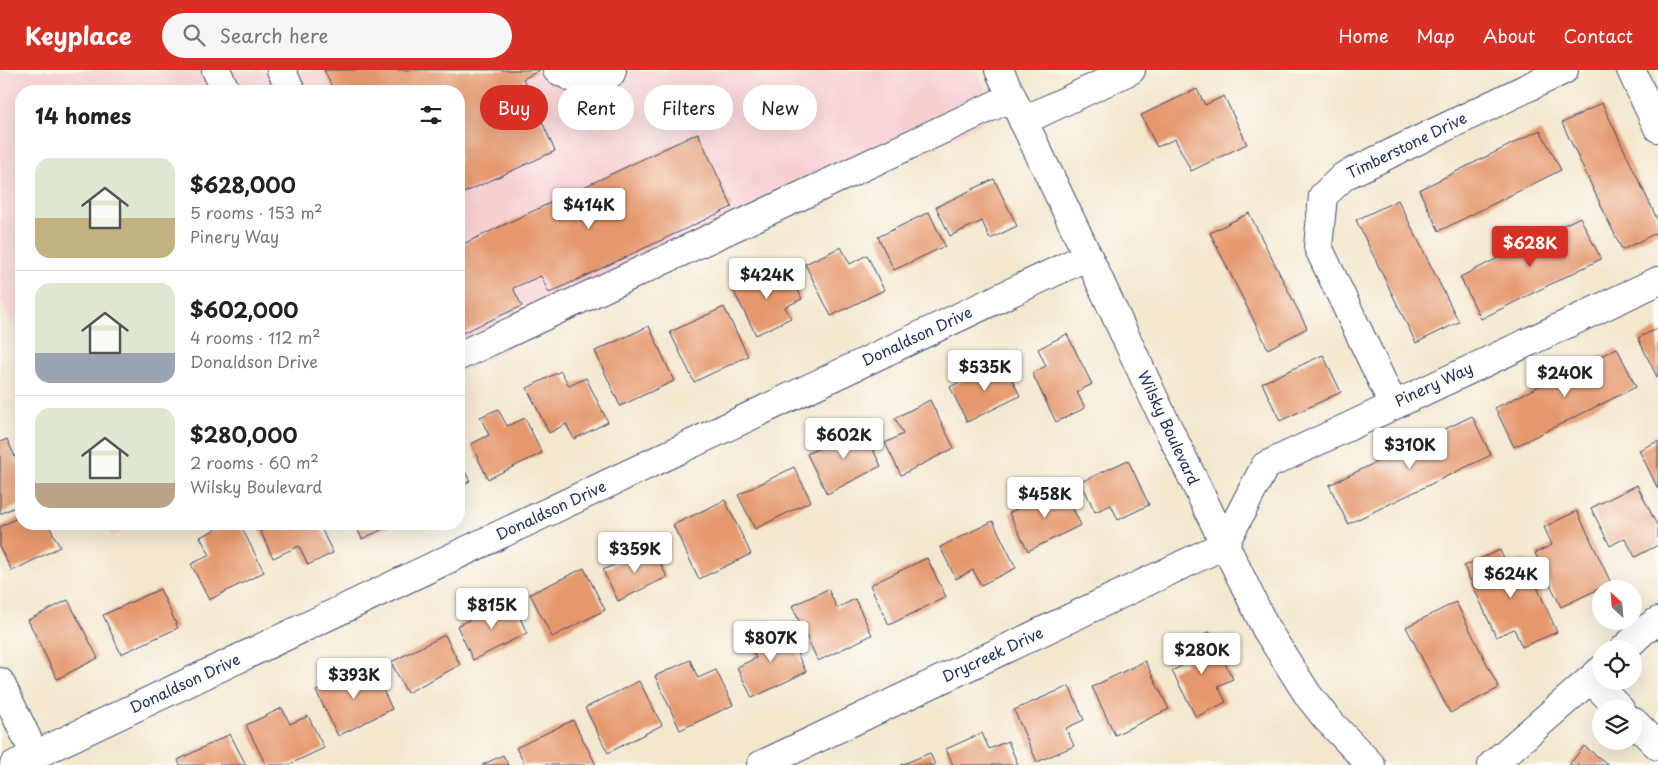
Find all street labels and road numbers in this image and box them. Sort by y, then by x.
street label: Timberstone Drive [1342,106,1470,184]
street label: Donaldson Drive [857,300,975,371]
street label: Pinery Way [1391,356,1476,412]
street label: Wilsky Boulevard [1133,366,1206,488]
street label: Donaldson Drive [491,474,609,545]
street label: Drycreek Drive [938,620,1047,687]
street label: Donaldson Drive [125,647,243,718]

